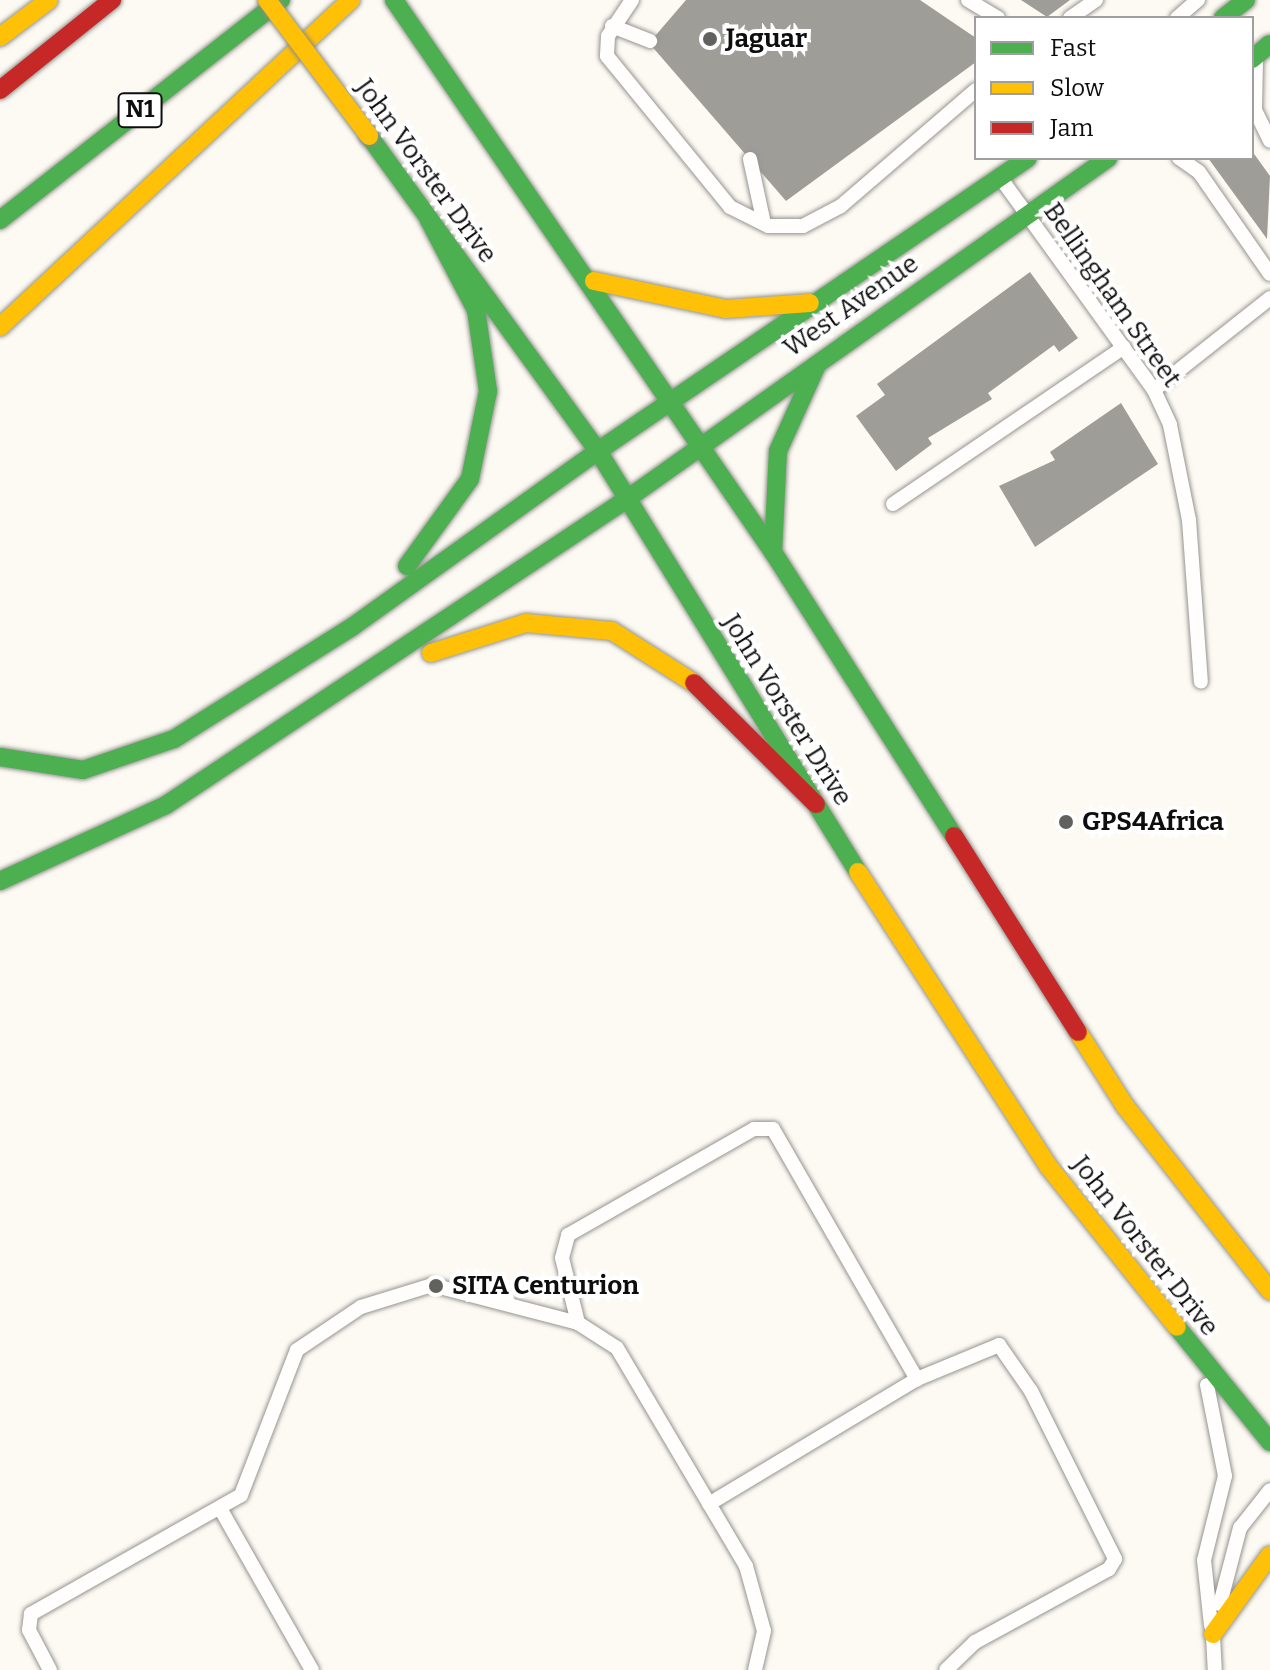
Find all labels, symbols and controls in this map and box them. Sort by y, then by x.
legend [974,16,1254,160]
place label: Jaguar [726,23,807,55]
marker: Jaguar [701,30,719,48]
text: Fast [1050,34,1096,62]
street label: John Vorster Drive [349,73,503,269]
text: Slow [1050,74,1104,102]
road number: N1 [116,90,164,130]
text: Jam [1050,114,1093,142]
street label: Bellingham Street [1037,197,1187,393]
street label: West Avenue [778,248,924,364]
street label: John Vorster Drive [716,609,858,811]
place label: GPS4Africa [1082,806,1224,838]
marker: GPS4Africa [1057,813,1075,831]
street label: John Vorster Drive [1065,1150,1225,1342]
place label: SITA Centurion [452,1270,639,1302]
marker: SITA Centurion [427,1277,445,1295]

